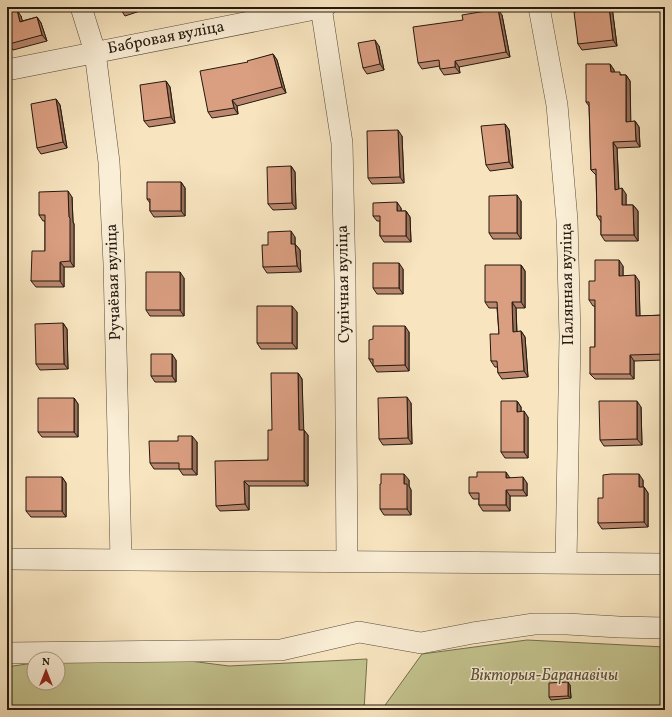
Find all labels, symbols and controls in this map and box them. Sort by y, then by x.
street label: Бабровая вуліца [106,16,226,60]
street label: Палянная вуліца [556,222,580,346]
street label: Ручаёвая вуліца [101,223,127,341]
street label: Сунічная вуліца [332,225,356,343]
north arrow [26,651,66,691]
text: N [42,655,50,670]
park label: Вікторыя-Баранавічы [470,665,618,687]

